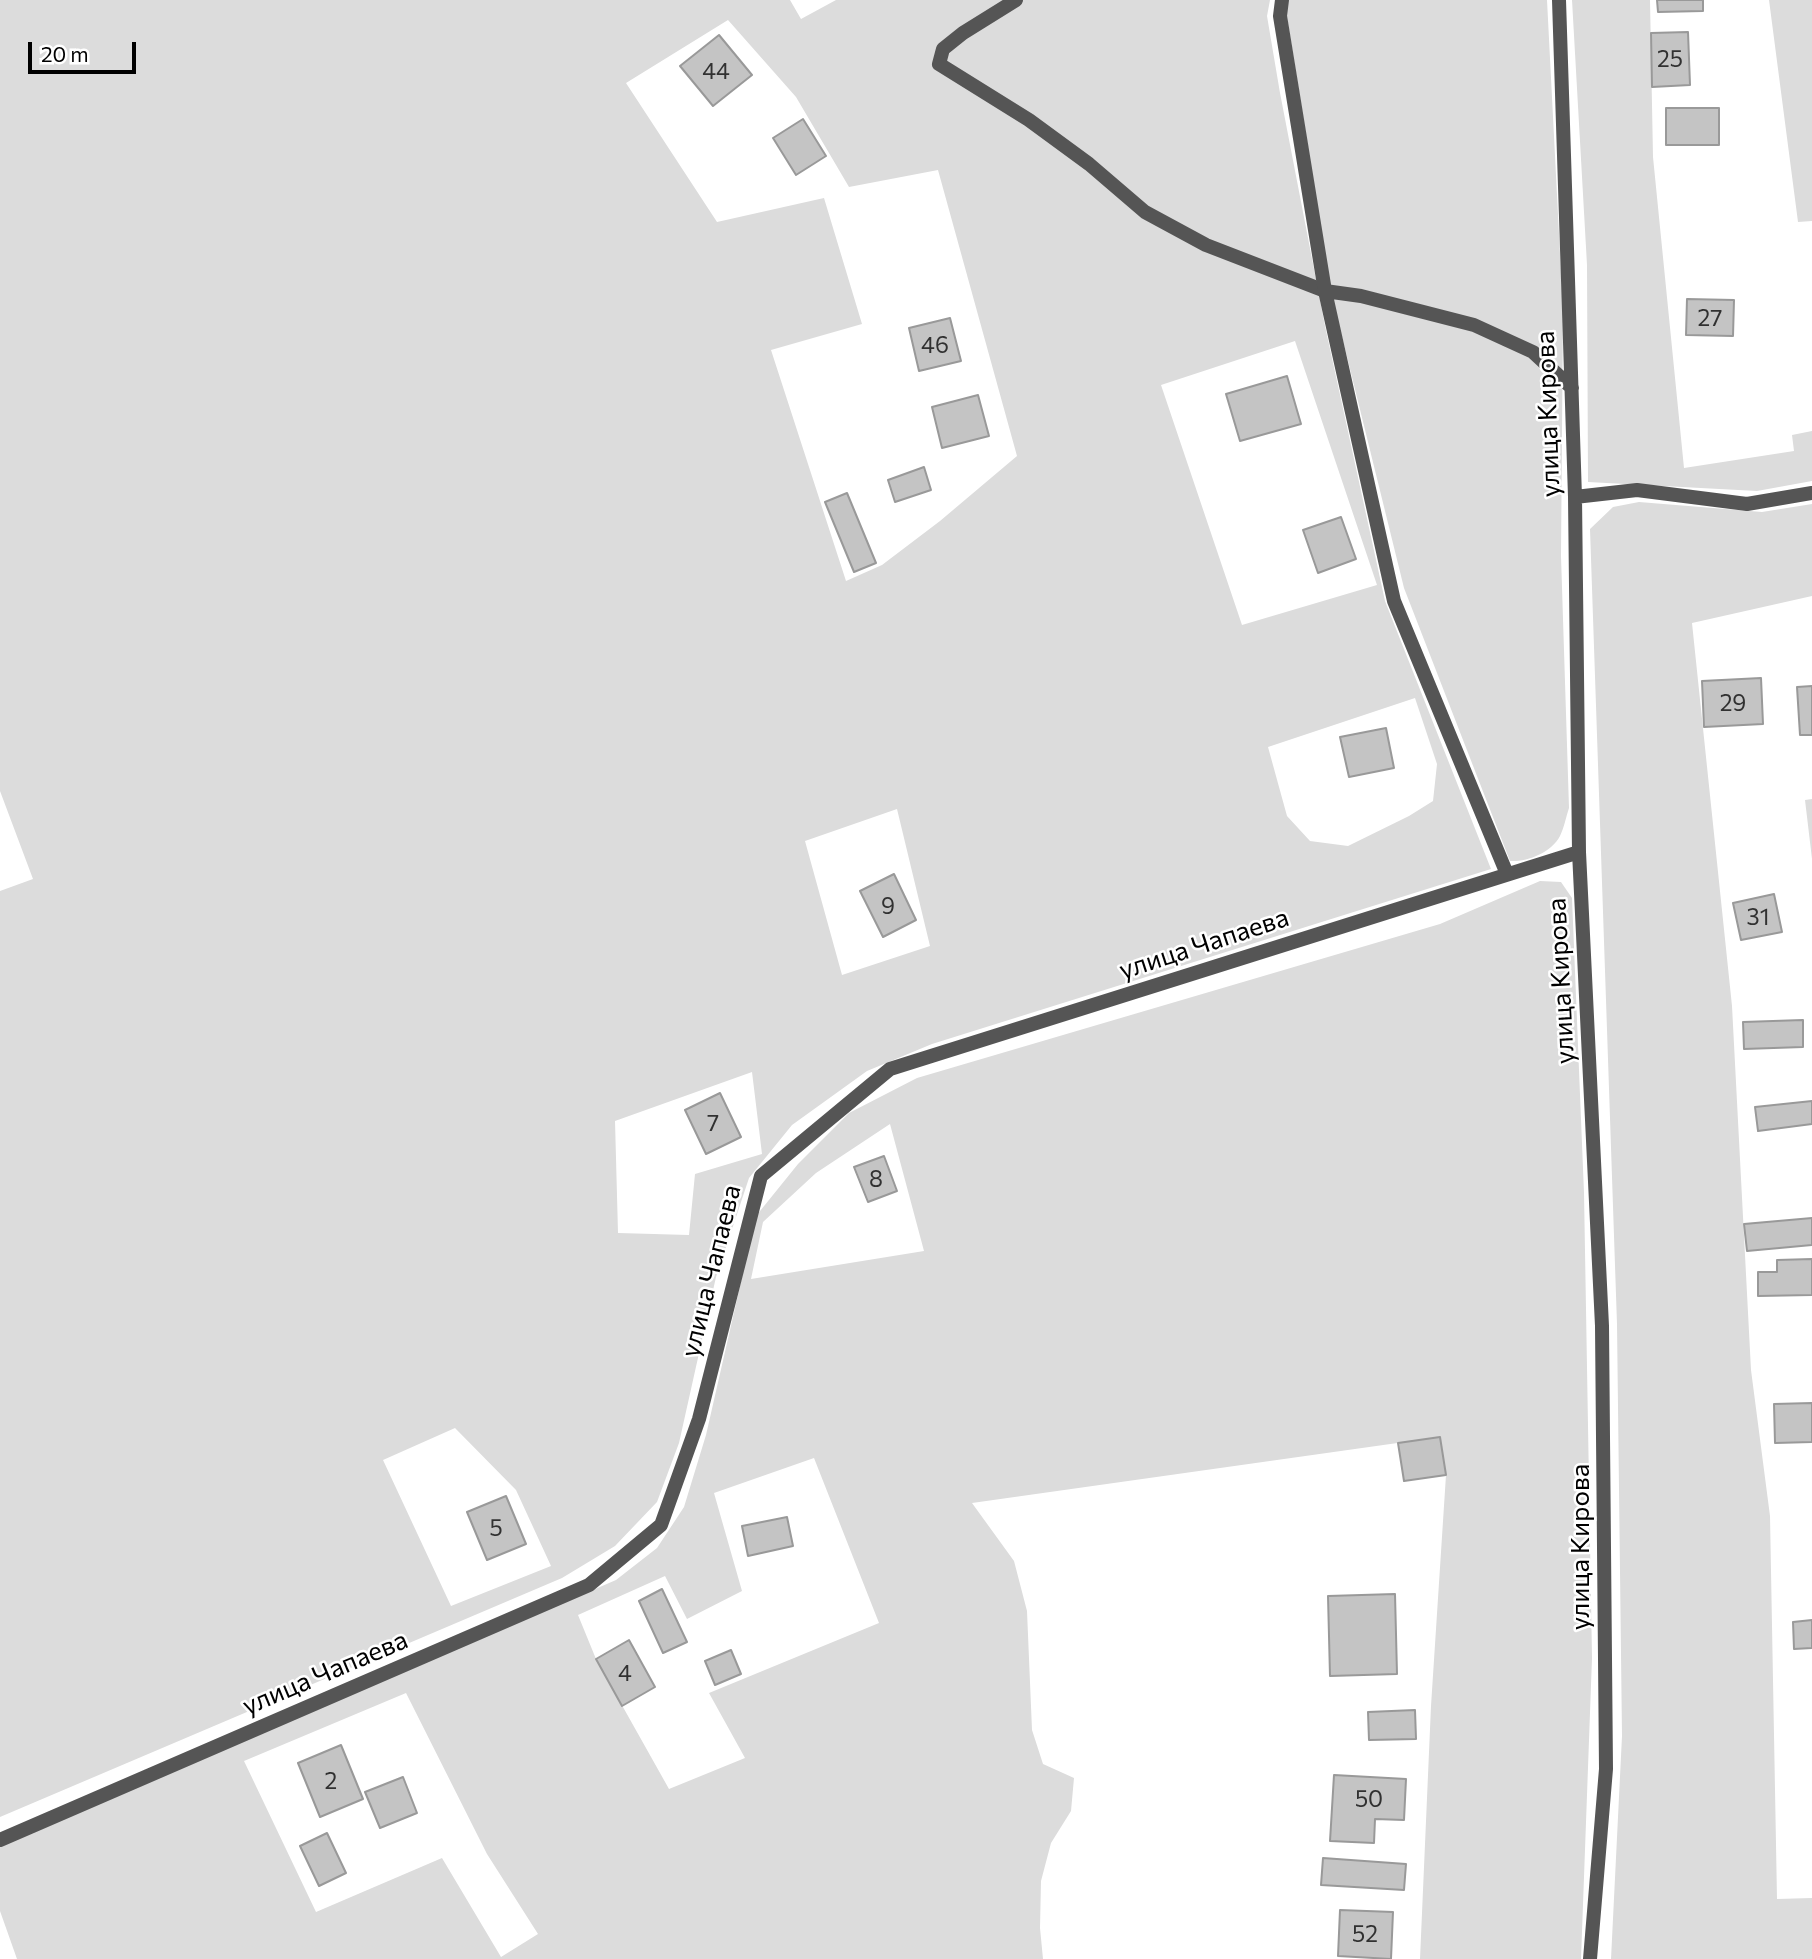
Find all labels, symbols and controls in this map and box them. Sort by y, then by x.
scale bar [32,28,140,72]
text: 20 m [41,41,89,66]
house number: 25 [1657,45,1683,73]
house number: 44 [702,57,730,85]
house number: 27 [1698,304,1722,332]
street label: улица Кирова [1530,330,1566,498]
house number: 46 [921,331,949,359]
house number: 29 [1720,689,1746,717]
house number: 9 [881,892,895,920]
street label: улица Кирова [1541,897,1581,1065]
street label: улица Чапаева [1115,902,1293,986]
house number: 31 [1747,903,1769,931]
house number: 7 [707,1109,719,1137]
house number: 8 [869,1165,883,1193]
street label: улица Чапаева [675,1182,747,1360]
street label: улица Кирова [1564,1464,1596,1630]
house number: 5 [489,1514,503,1542]
street label: улица Чапаева [238,1624,412,1722]
house number: 4 [618,1659,632,1687]
house number: 2 [325,1767,337,1795]
house number: 50 [1355,1785,1383,1813]
house number: 52 [1352,1920,1378,1948]

